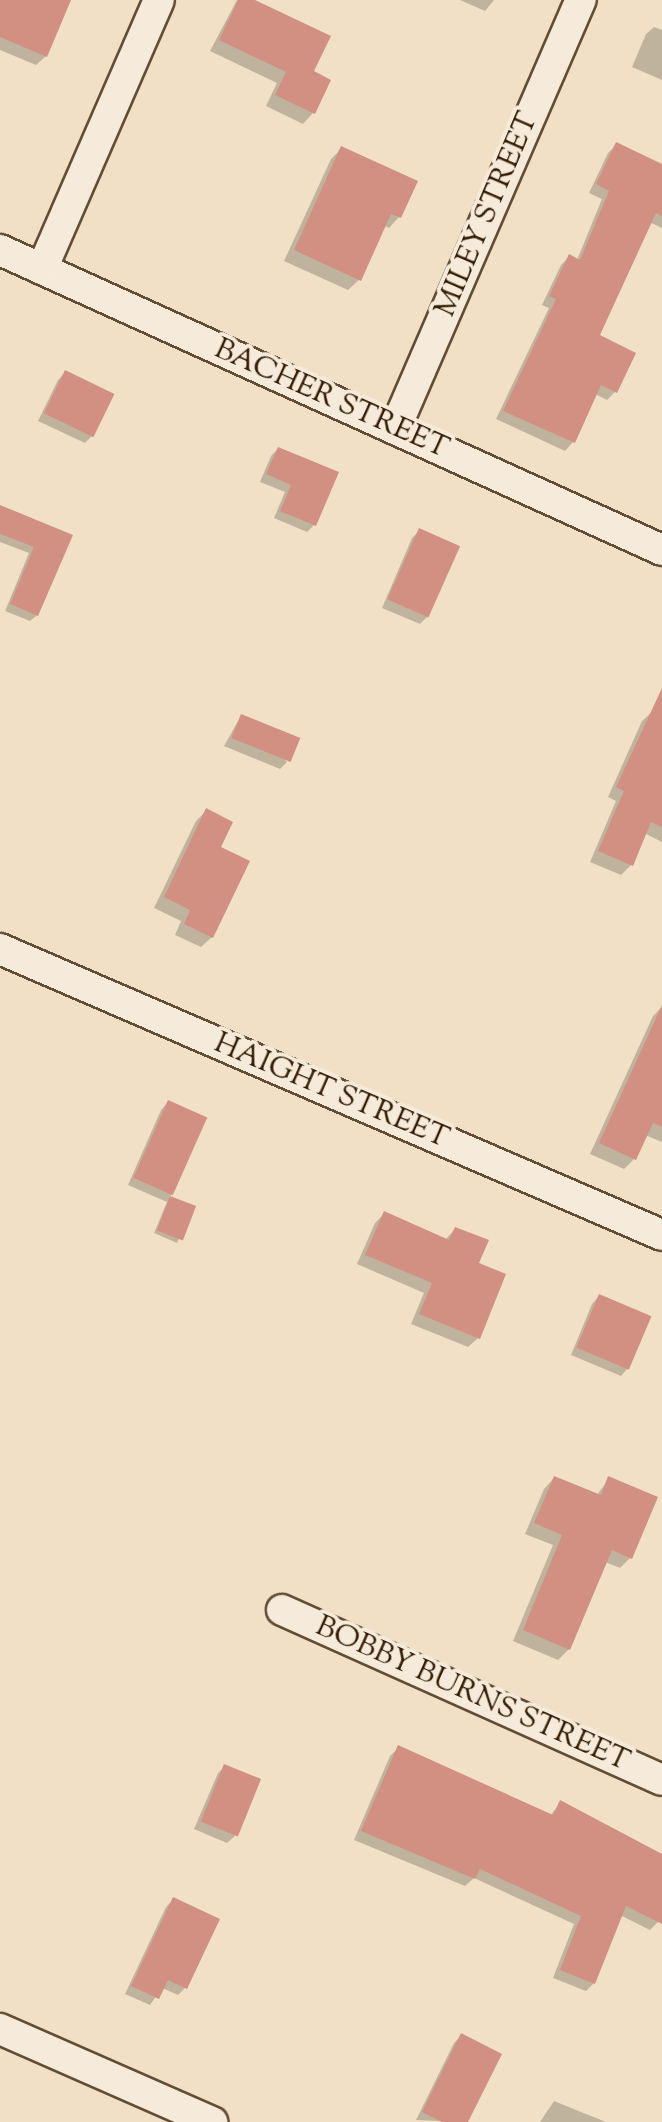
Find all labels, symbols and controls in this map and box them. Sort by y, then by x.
street label: MILEY STREET [429,107,547,323]
street label: BACHER STREET [208,332,454,468]
street label: HAIGHT STREET [208,1026,454,1158]
street label: BOBBY BURNS STREET [309,1609,635,1781]

